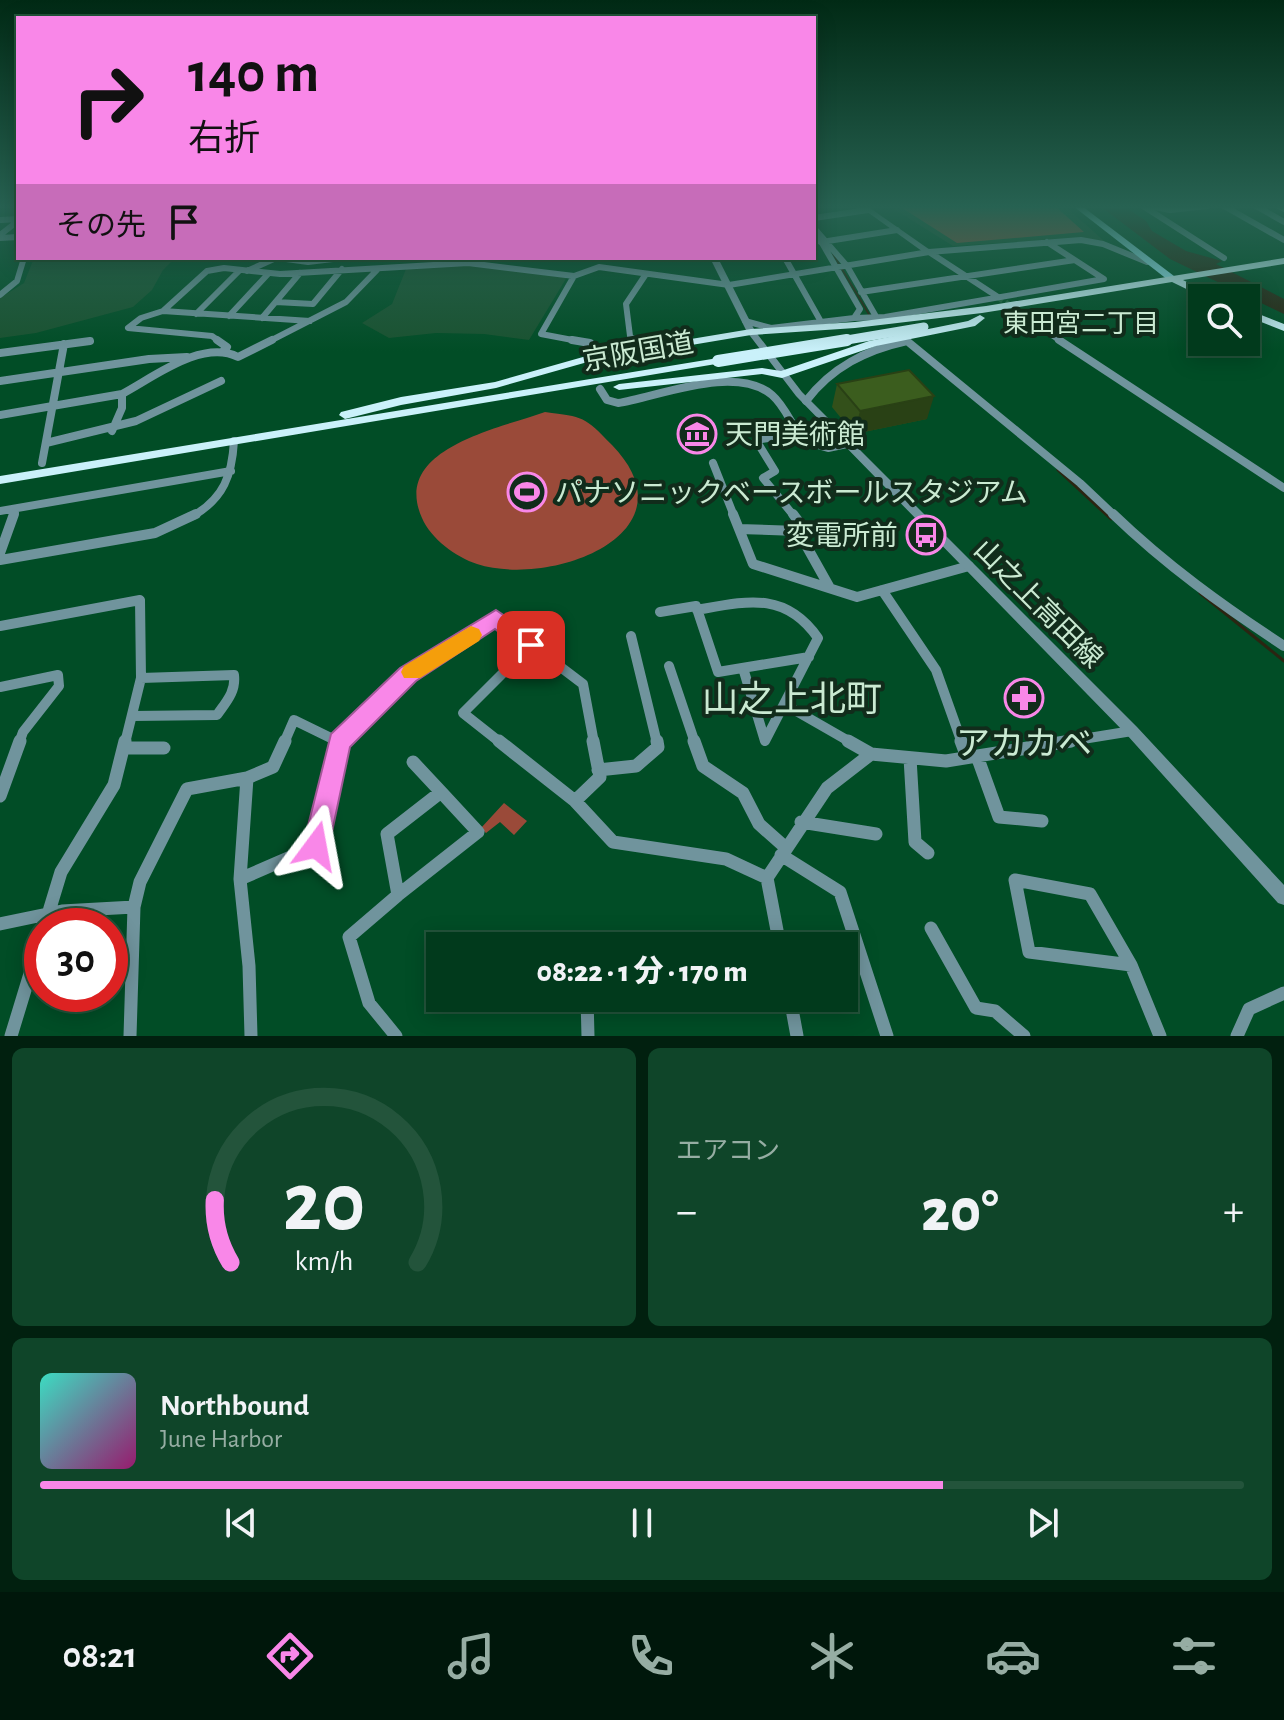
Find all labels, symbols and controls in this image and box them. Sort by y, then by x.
text: 140 m [188,46,319,102]
icon: right [56,48,160,152]
text: 右折 [188,121,260,157]
icon: arrive [162,200,206,244]
text: その先 [56,211,146,241]
map controls [1188,284,1260,356]
button: search [1188,284,1260,356]
district label: 東田宮二丁目 [1003,310,1159,337]
street label: 京阪国道 [580,327,696,376]
museum icon: 天門美術館 [676,413,718,455]
place label: 天門美術館 [725,420,865,450]
sports icon: パナソニックベースボールスタジアム [506,471,548,513]
place label: パナソニックベースボールスタジアム [555,478,1028,508]
bus stop icon: 変電所前 [905,514,947,556]
place label: 変電所前 [786,521,898,551]
street label: 山之上高田線 [968,534,1108,674]
pin [497,611,565,679]
icon: arrive [509,623,553,667]
pharmacy icon: アカカベ [1003,677,1045,719]
district label: 山之上北町 [702,680,882,718]
place label: アカカベ [956,728,1092,762]
position arrow [274,804,358,888]
speed limit sign: 30 [24,908,128,1012]
text: 08:22 · 1 分 · 170 m [536,957,748,987]
text: エアコン [676,1138,780,1164]
text: 20 [283,1162,365,1246]
text: 20° [921,1182,999,1242]
text: − [676,1190,697,1234]
text: + [1223,1190,1244,1234]
text: km/h [295,1247,353,1276]
text: Northbound [160,1391,309,1421]
text: June Harbor [160,1426,282,1452]
icon: previous [219,1501,263,1545]
icon: pause [620,1501,664,1545]
icon: next [1021,1501,1065,1545]
icon: directions [262,1628,318,1684]
icon: music [443,1628,499,1684]
icon: phone [623,1628,679,1684]
icon: climate [804,1628,860,1684]
icon: car [985,1628,1041,1684]
icon: filters [1166,1628,1222,1684]
text: 08:21 [62,1638,137,1674]

